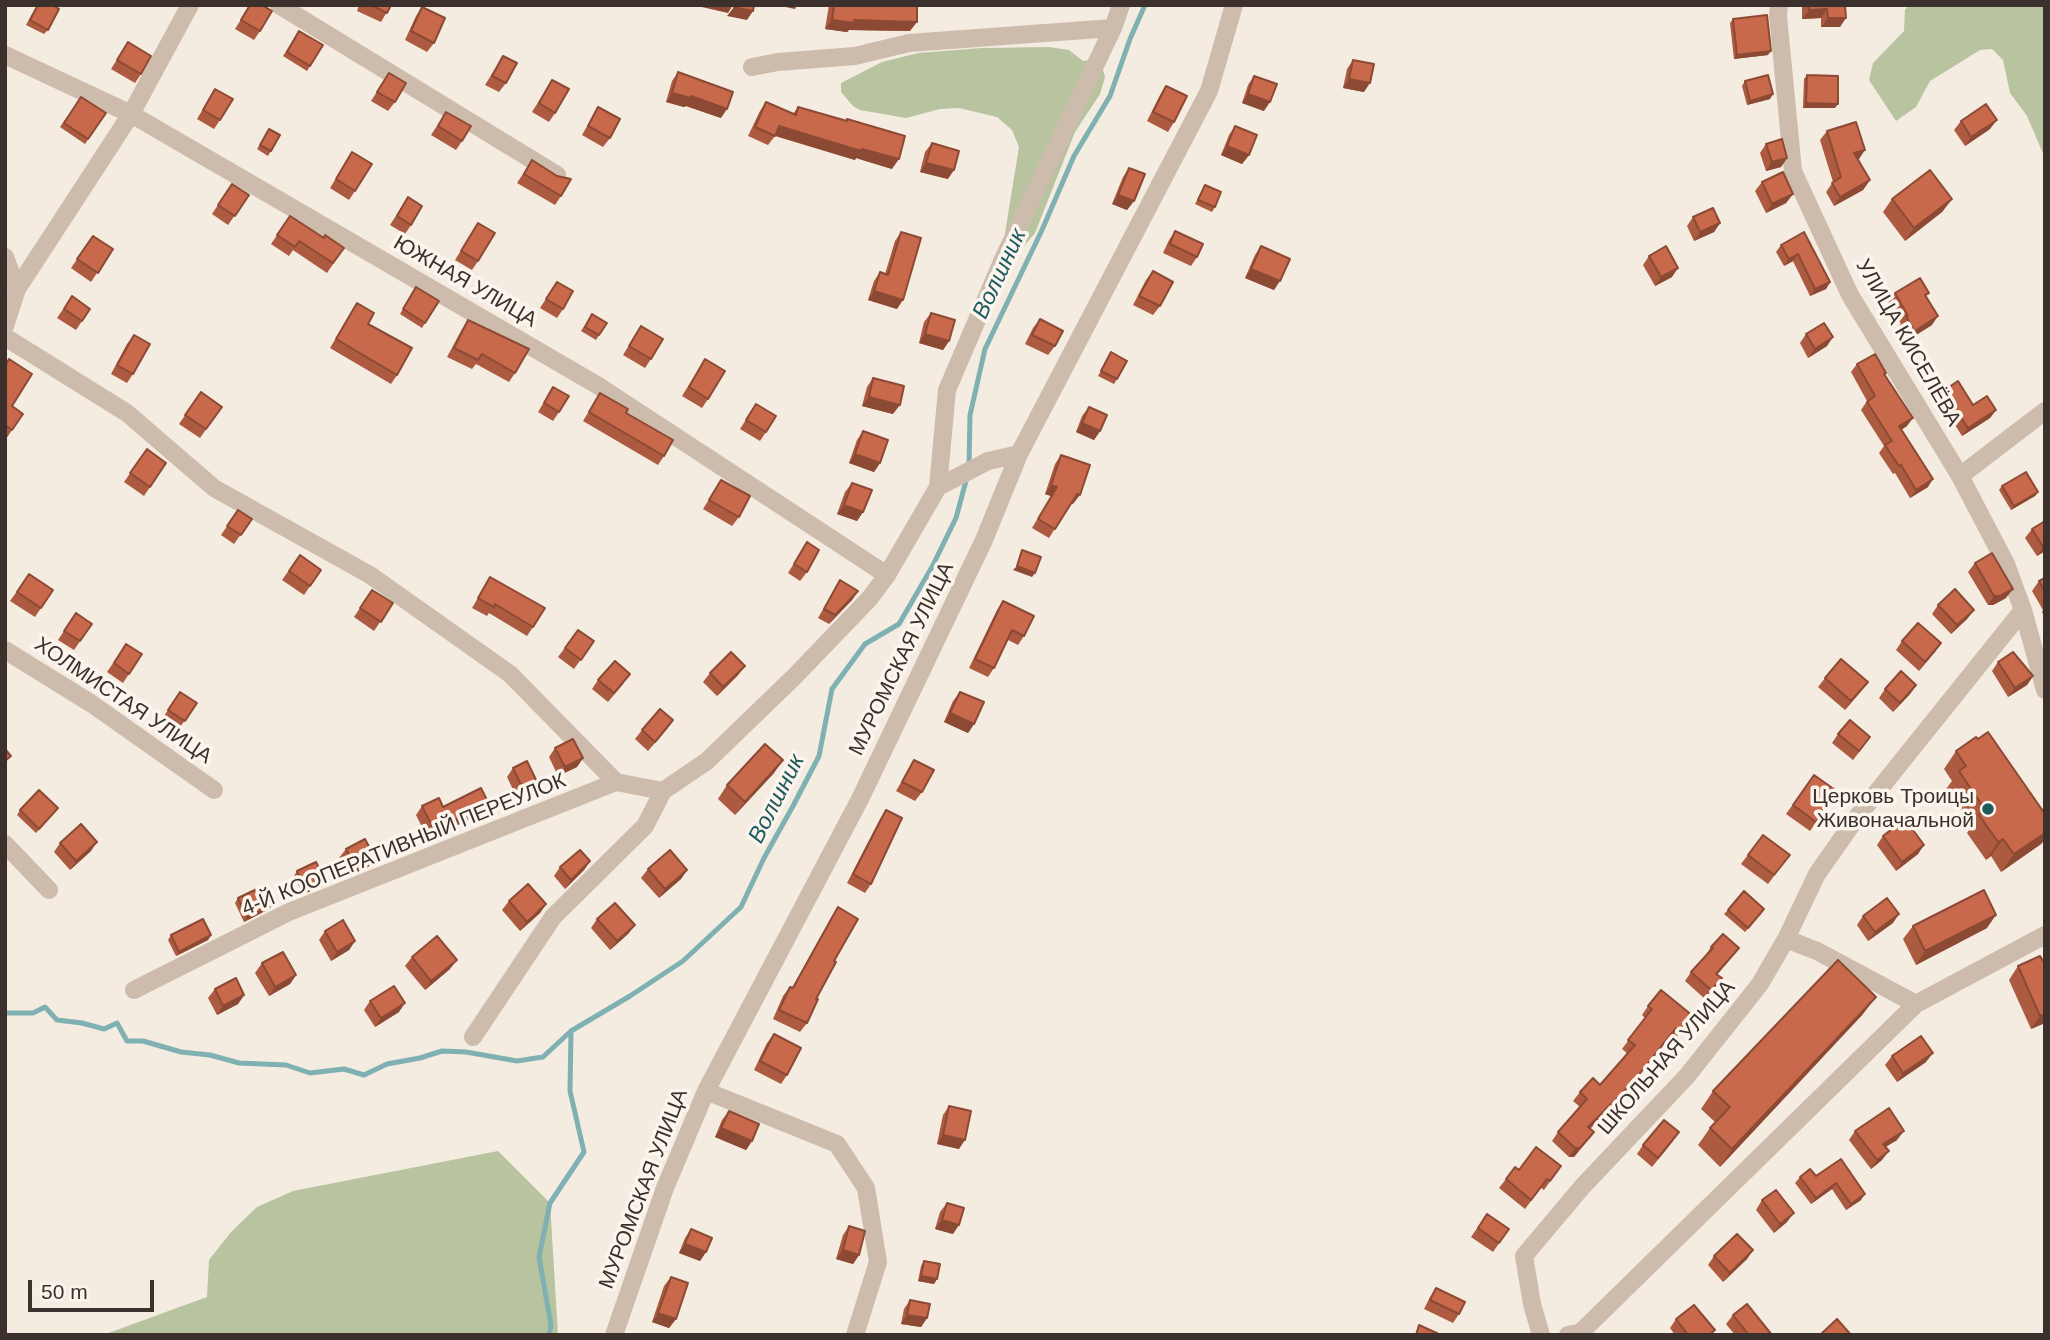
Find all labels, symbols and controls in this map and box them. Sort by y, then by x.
water label: Волшник [967,225,1033,323]
street label: ЮЖНАЯ УЛИЦА [389,231,541,333]
street label: УЛИЦА КИСЕЛЁВА [1850,255,1966,431]
street label: МУРОМСКАЯ УЛИЦА [844,558,960,760]
street label: ХОЛМИСТАЯ УЛИЦА [30,632,216,770]
water label: Волшник [743,750,811,848]
street label: 4-Й КООПЕРАТИВНЫЙ ПЕРЕУЛОК [238,768,570,922]
place label: Церковь Троицы Живоначальной [1812,784,1974,834]
marker: Церковь Троицы Живоначальной [1980,801,1996,817]
street label: ШКОЛЬНАЯ УЛИЦА [1593,976,1741,1140]
street label: МУРОМСКАЯ УЛИЦА [594,1086,694,1292]
scale bar [32,1266,158,1310]
text: 50 m [41,1280,88,1303]

